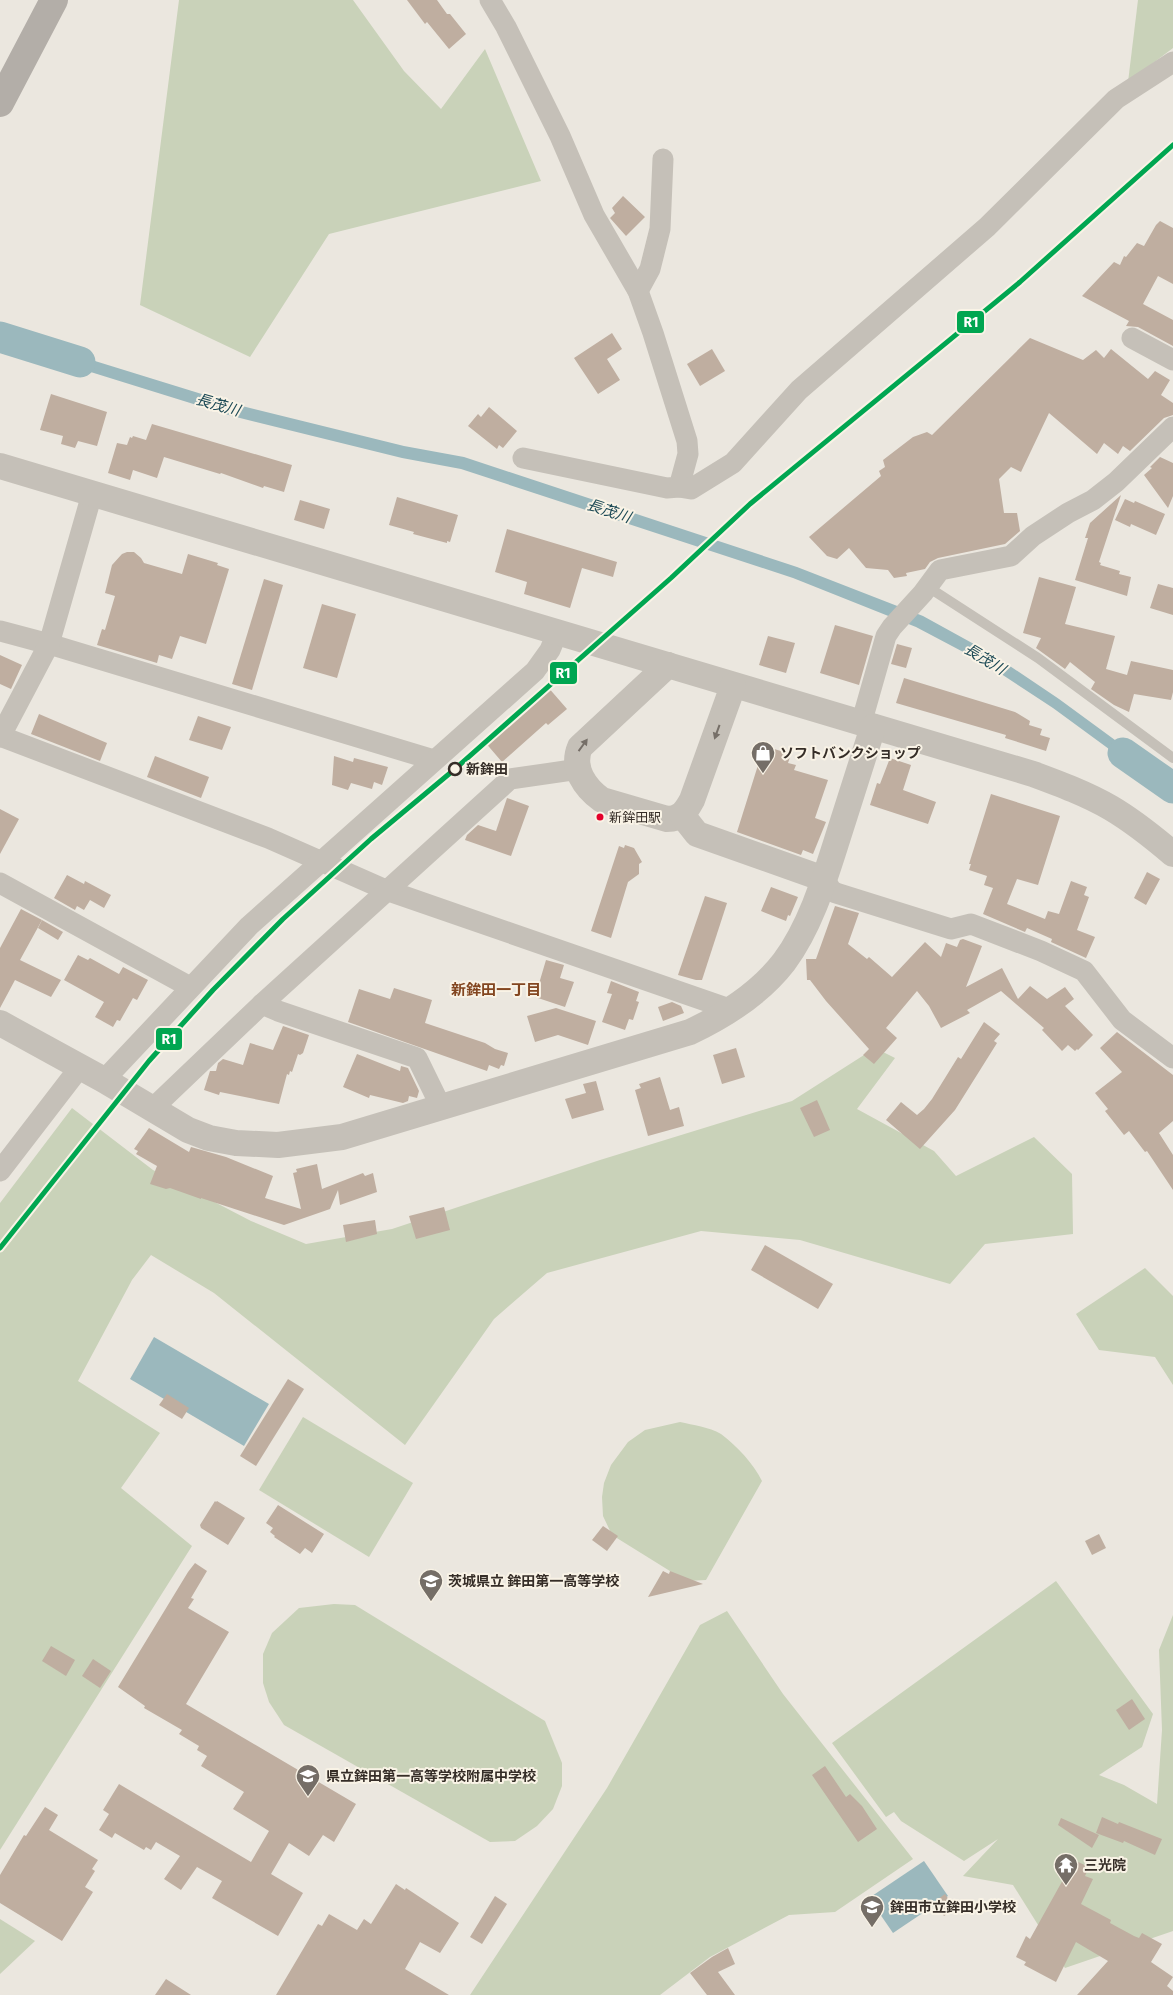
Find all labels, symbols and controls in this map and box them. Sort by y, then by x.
line badge: R1 [956,310,985,334]
text: R1 [964,314,978,331]
water label: 長茂川 [194,390,244,420]
water label: 長茂川 [585,495,635,527]
water label: 長茂川 [961,640,1011,679]
line badge: R1 [549,661,578,685]
text: R1 [556,665,570,682]
one-way arrow [712,724,720,739]
one-way arrow [578,738,588,752]
shop icon: ソフトバンクショップ [750,740,776,774]
place label: ソフトバンクショップ [780,745,921,762]
place label: 新鉾田 [466,761,508,778]
marker: 新鉾田 [448,762,462,776]
place label: 新鉾田駅 [609,810,661,825]
marker: 新鉾田駅 [595,812,605,822]
district label: 新鉾田一丁目 [451,981,541,999]
line badge: R1 [155,1027,183,1051]
text: R1 [162,1031,176,1048]
school or university icon: 茨城県立 鉾田第一高等学校 [418,1568,444,1602]
place label: 茨城県立 鉾田第一高等学校 [448,1573,619,1590]
school or university icon: 県立鉾田第一高等学校附属中学校 [295,1763,321,1797]
place label: 県立鉾田第一高等学校附属中学校 [326,1768,536,1785]
temple icon: 三光院 [1053,1852,1079,1886]
place label: 三光院 [1084,1857,1126,1874]
school or university icon: 鉾田市立鉾田小学校 [859,1894,885,1928]
place label: 鉾田市立鉾田小学校 [890,1899,1016,1916]

